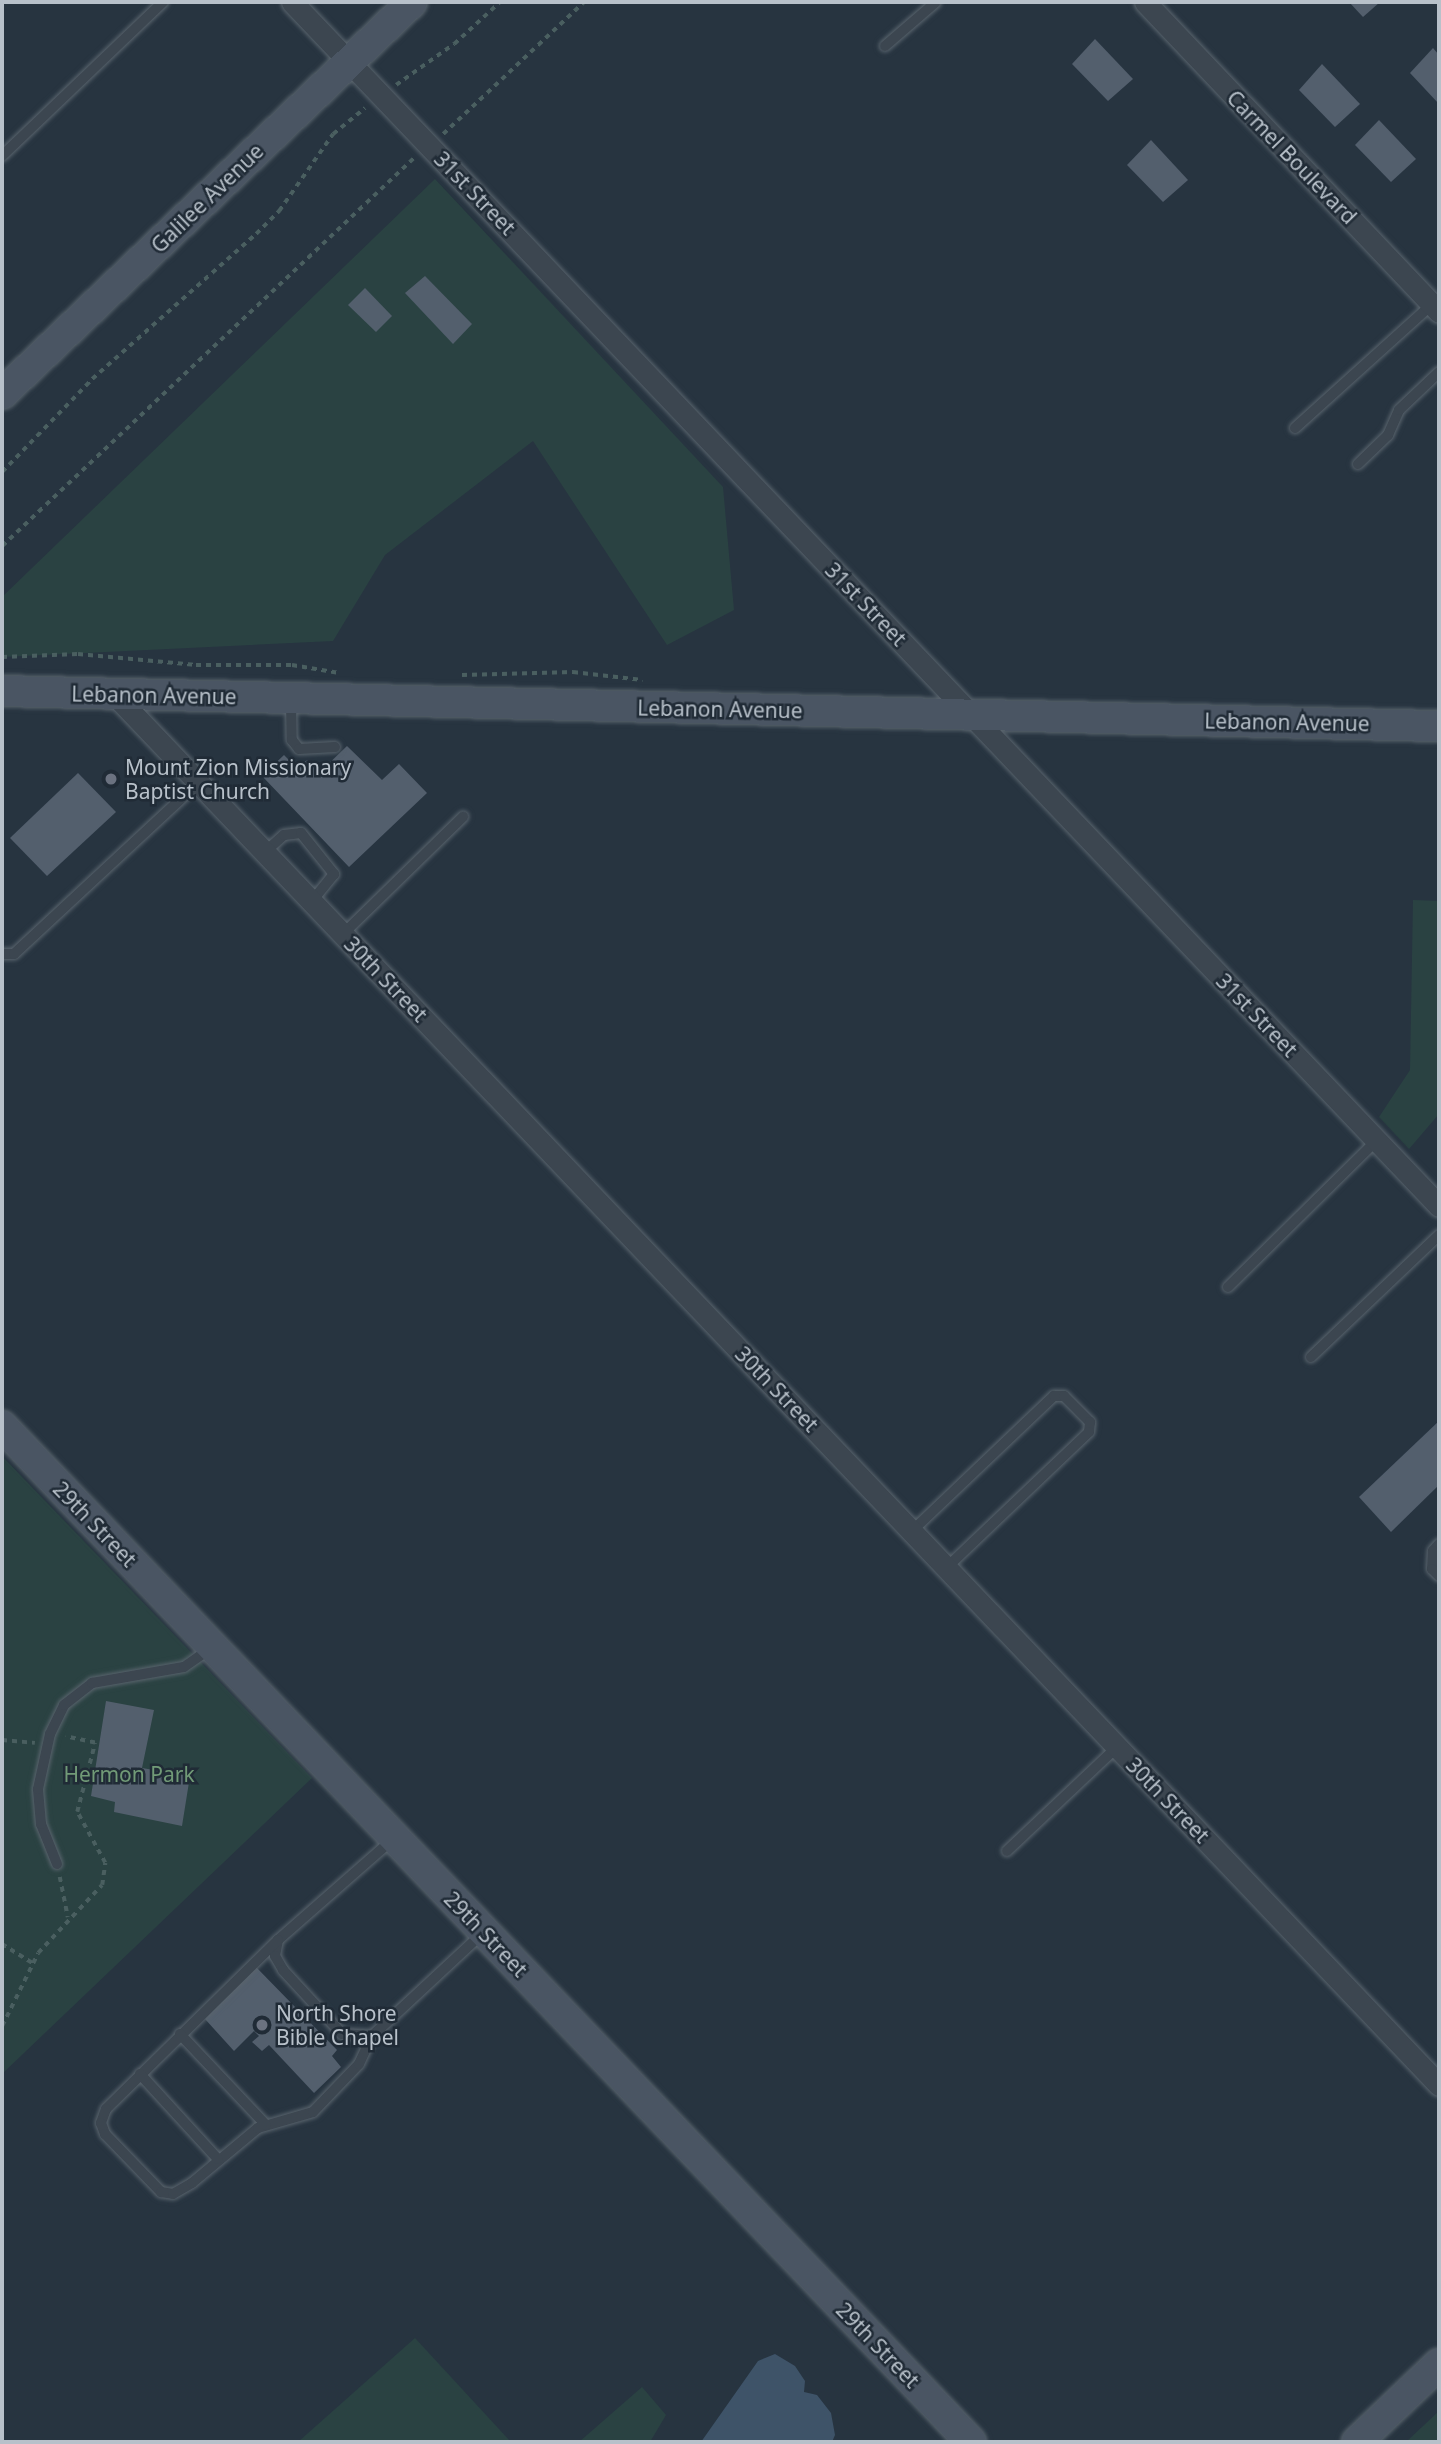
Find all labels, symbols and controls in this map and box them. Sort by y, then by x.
street label: Carmel Boulevard [1222,85,1362,229]
street label: Galilee Avenue [146,138,268,258]
street label: 31st Street [429,146,521,240]
street label: 31st Street [820,557,912,651]
street label: Lebanon Avenue [71,681,237,709]
street label: Lebanon Avenue [637,695,803,723]
street label: Lebanon Avenue [1204,708,1370,736]
place label: Mount Zion Missionary Baptist Church [125,754,351,804]
marker: Mount Zion Missionary Baptist Church [103,771,119,787]
street label: 30th Street [339,931,433,1027]
street label: 31st Street [1211,968,1303,1062]
street label: 30th Street [730,1341,824,1437]
street label: 29th Street [48,1476,142,1572]
street label: 30th Street [1121,1752,1215,1848]
park label: Hermon Park [63,1761,195,1787]
street label: 29th Street [439,1886,533,1982]
place label: North Shore Bible Chapel [276,2000,399,2050]
marker: North Shore Bible Chapel [254,2017,270,2033]
street label: 29th Street [831,2297,925,2393]

